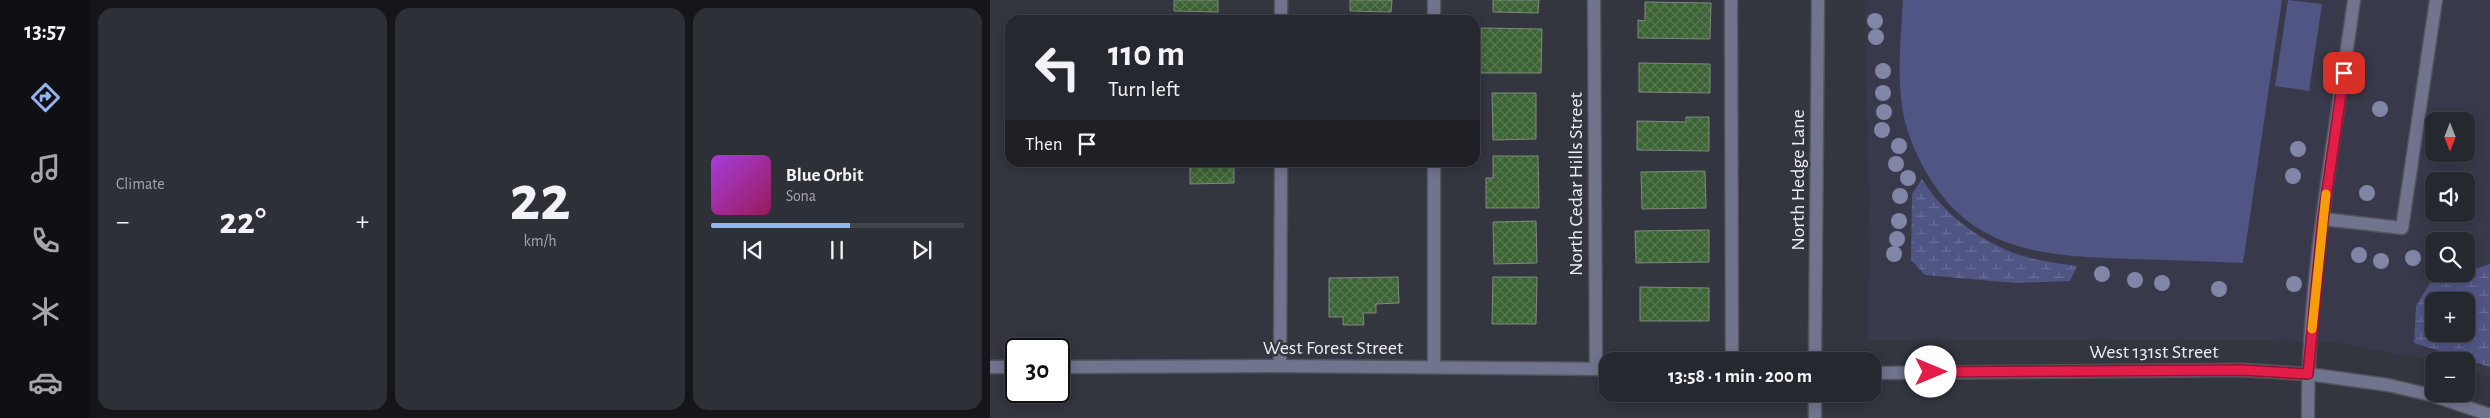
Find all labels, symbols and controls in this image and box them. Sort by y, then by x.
text: 13:57 [24,20,66,42]
icon: left [1025,35,1090,100]
text: 110 m [1108,37,1185,72]
pin [2323,52,2365,94]
icon: arrive [2330,59,2358,87]
text: Turn left [1108,78,1180,100]
icon: directions [28,80,63,115]
street label: North Cedar Hills Street [1566,91,1586,276]
street label: North Hedge Lane [1788,109,1808,251]
north arrow [2425,112,2475,162]
map controls [2425,112,2475,402]
icon: arrive [1073,130,1101,158]
text: Then [1025,135,1063,154]
icon: music [28,151,63,186]
text: Blue Orbit [786,166,863,185]
text: 22 [509,167,571,232]
button: sound [2425,172,2475,222]
text: Climate [116,176,165,192]
text: Sona [786,188,816,204]
text: 22° [219,203,266,241]
text: − [116,208,129,236]
text: + [356,208,369,236]
icon: phone [28,223,63,258]
button: search [2425,232,2475,282]
text: km/h [523,233,557,249]
icon: previous [739,236,767,264]
icon: pause [823,236,851,264]
icon: next [908,236,936,264]
button: + [2425,292,2475,342]
icon: climate [28,294,63,329]
speed limit sign: 30 [1005,338,1070,403]
street label: West Forest Street [1263,338,1404,358]
street label: West 131st Street [2089,342,2219,362]
position arrow [1904,345,1956,397]
button: − [2425,352,2475,402]
icon: car [28,365,63,400]
text: 13:58 · 1 min · 200 m [1668,367,1812,386]

